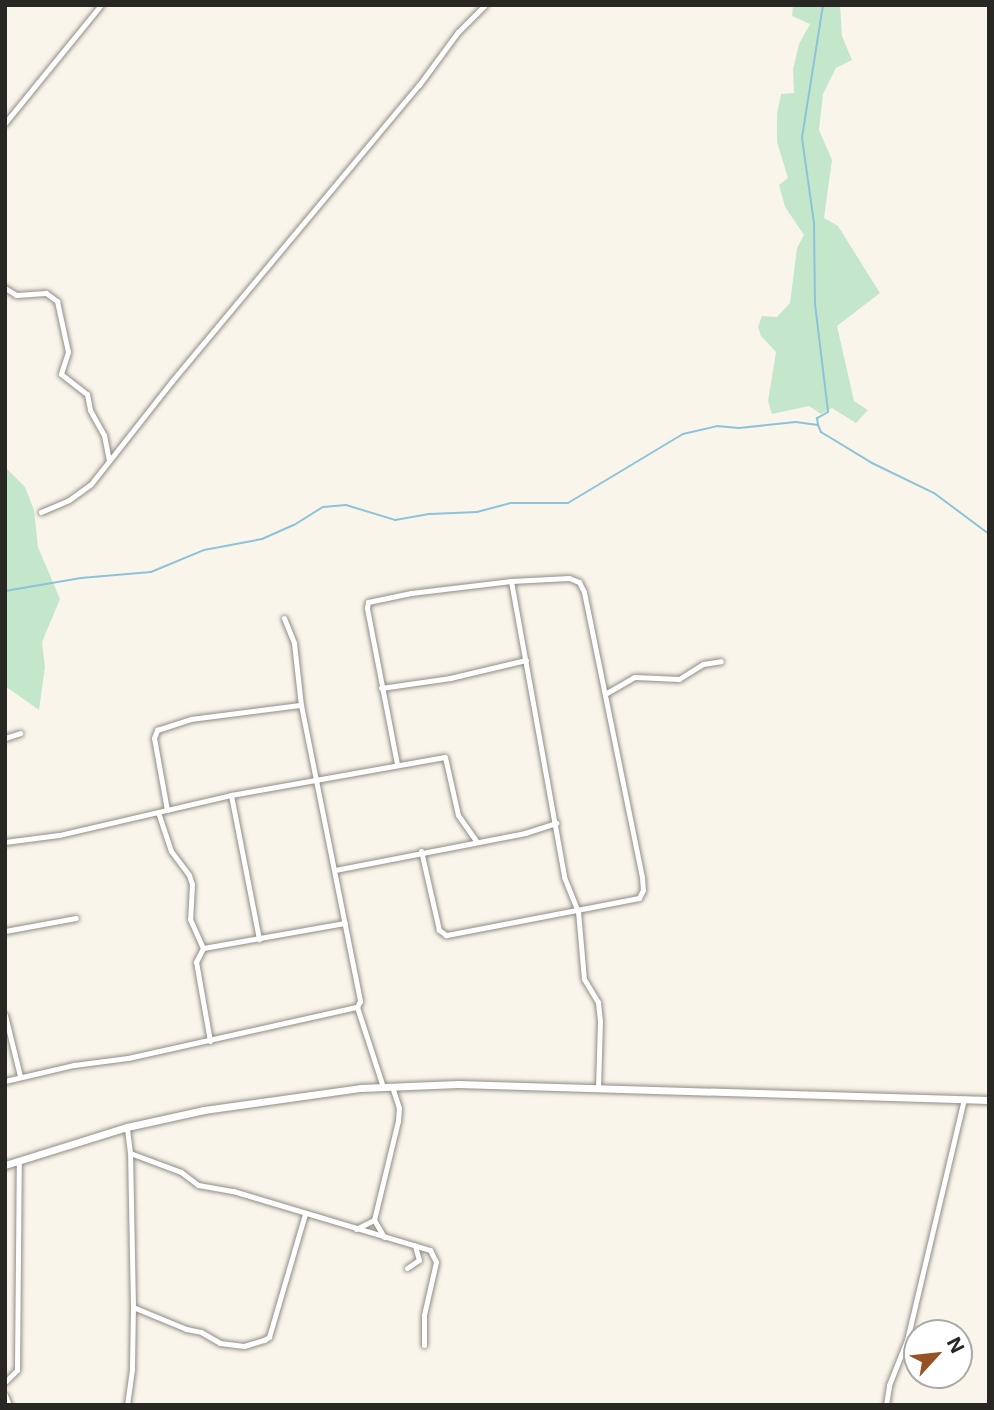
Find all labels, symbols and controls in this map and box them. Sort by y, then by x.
north arrow [903,1319,973,1389]
text: N [942,1333,969,1357]

